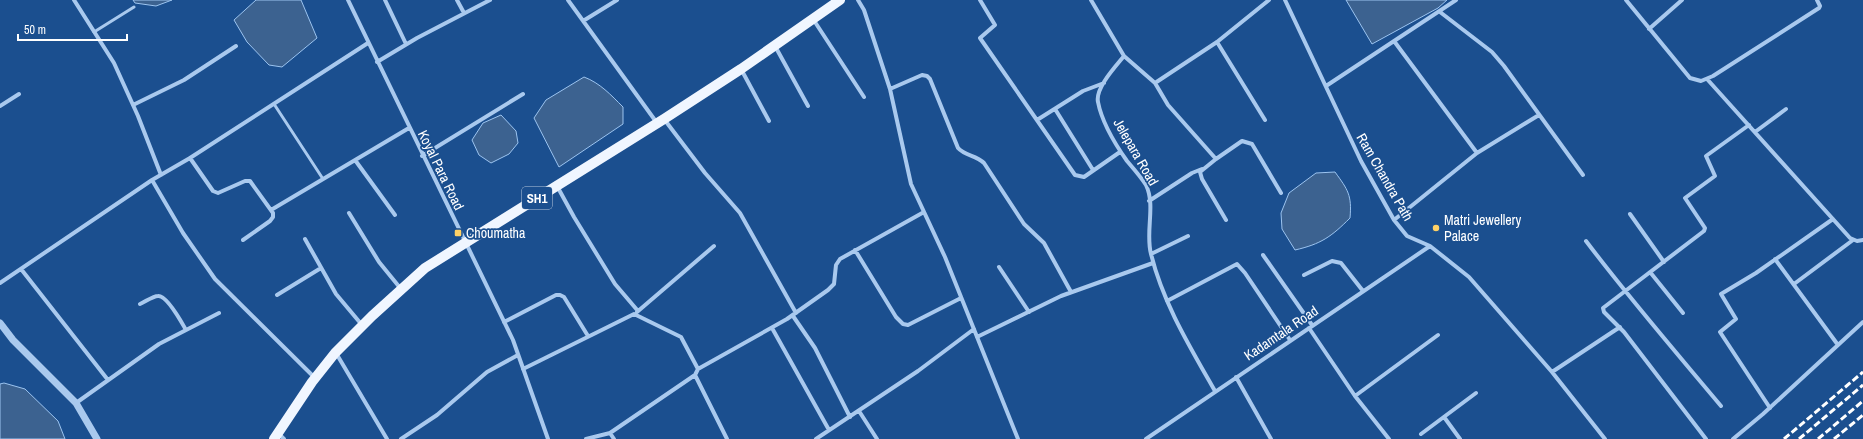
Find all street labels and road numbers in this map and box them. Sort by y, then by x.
street label: Jelepara Road [1110,115,1162,189]
street label: Koyal Para Road [414,127,468,213]
street label: Ram Chandra Path [1353,130,1417,224]
road number: SH1 [522,187,552,209]
street label: Kadamtala Road [1241,302,1321,364]

